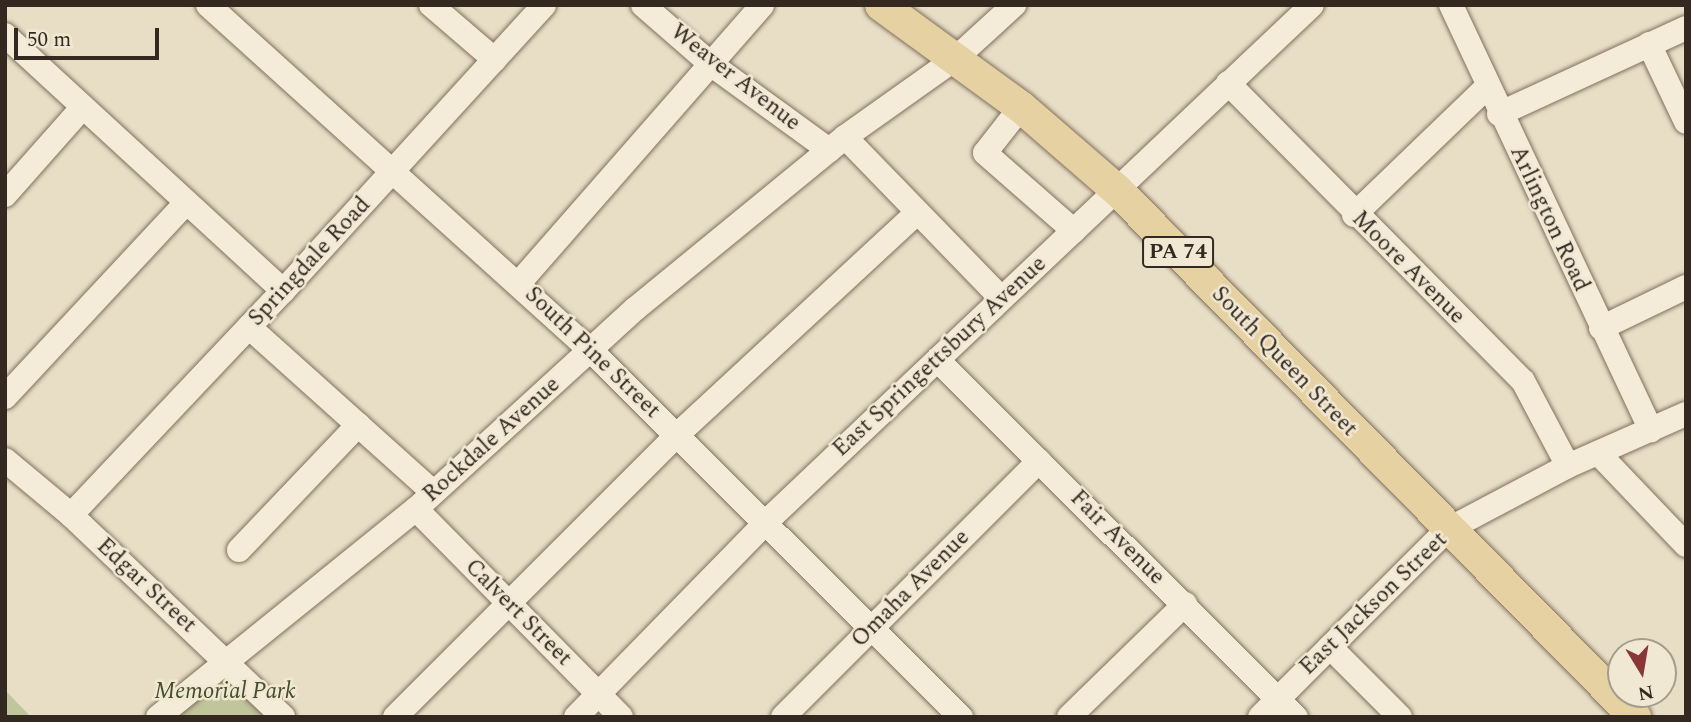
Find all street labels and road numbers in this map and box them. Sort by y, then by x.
street label: Weaver Avenue [664,19,806,137]
street label: Arlington Road [1503,142,1595,296]
street label: Springdale Road [243,192,377,332]
street label: Moore Avenue [1346,206,1470,330]
road number: PA 74 [1141,234,1215,270]
street label: East Springettsbury Avenue [828,251,1052,463]
street label: South Pine Street [518,281,666,425]
street label: South Queen Street [1205,281,1363,443]
street label: Rockdale Avenue [418,371,566,509]
street label: Fair Avenue [1064,485,1170,591]
street label: Omaha Avenue [846,524,976,654]
street label: East Jackson Street [1294,526,1454,682]
street label: Edgar Street [90,533,202,639]
street label: Calvert Street [459,554,577,672]

